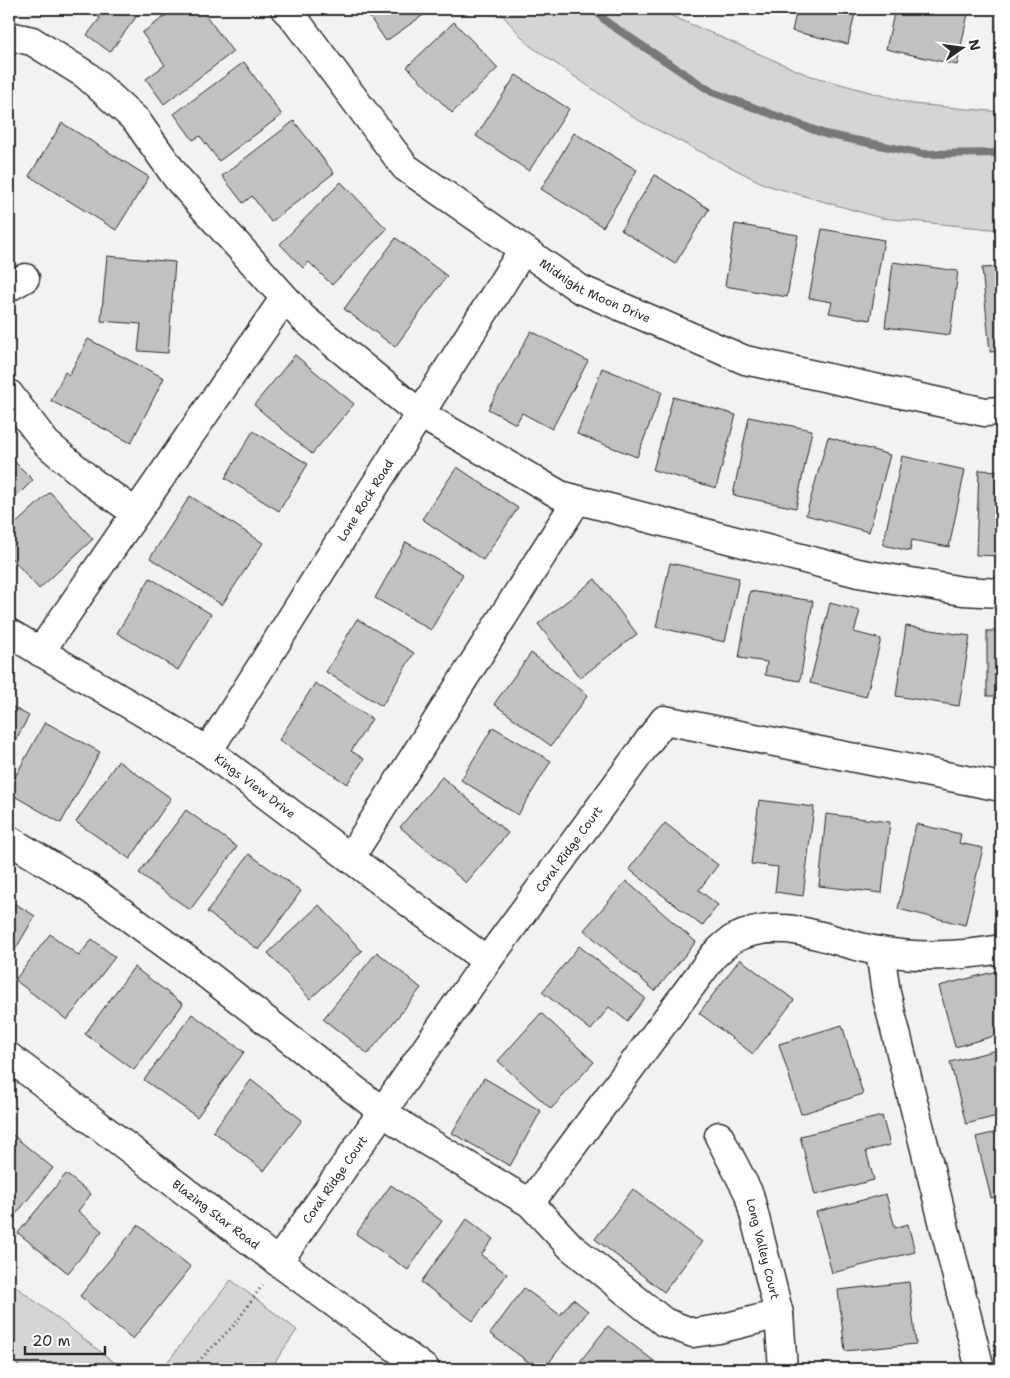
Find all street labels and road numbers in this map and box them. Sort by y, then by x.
street label: Midnight Moon Drive [536,255,653,326]
street label: Lone Rock Road [334,456,398,544]
street label: Kings View Drive [211,751,299,822]
street label: Coral Ridge Court [532,803,606,896]
street label: Coral Ridge Court [299,1133,371,1227]
street label: Blazing Star Road [169,1176,263,1253]
street label: Long Valley Court [742,1197,783,1301]

